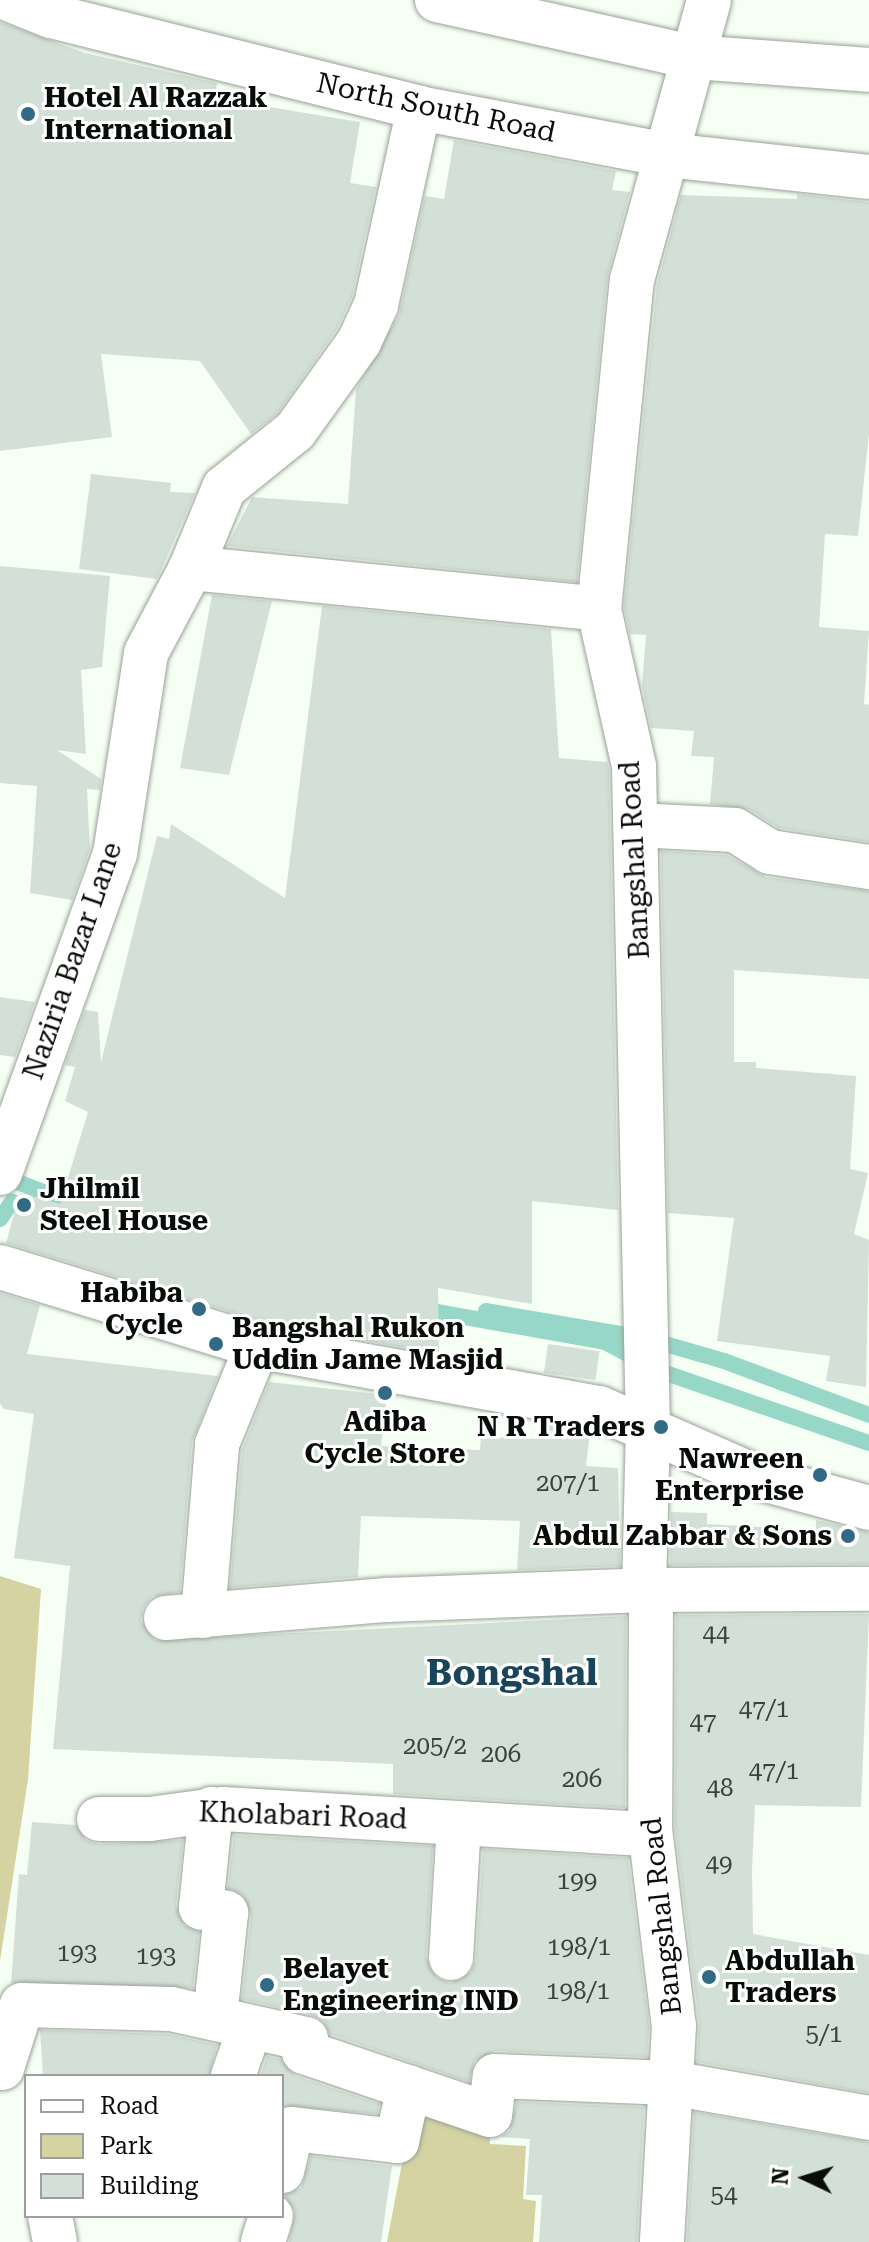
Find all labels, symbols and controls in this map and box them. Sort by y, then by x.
street label: North South Road [313,66,559,150]
place label: Hotel Al Razzak International [44,81,267,147]
marker: Hotel Al Razzak International [19,105,37,123]
street label: Bangshal Road [613,760,657,960]
street label: Naziria Bazar Lane [17,838,129,1084]
place label: Jhilmil Steel House [40,1172,208,1238]
marker: Jhilmil Steel House [15,1196,33,1214]
place label: Habiba Cycle [80,1276,183,1342]
marker: Habiba Cycle [190,1300,208,1318]
place label: Bangshal Rukon Uddin Jame Masjid [232,1311,503,1377]
marker: Bangshal Rukon Uddin Jame Masjid [207,1335,225,1353]
marker: Adiba Cycle Store [376,1384,394,1402]
place label: Adiba Cycle Store [305,1405,465,1471]
place label: N R Traders [477,1410,645,1444]
marker: N R Traders [652,1418,670,1436]
place label: Nawreen Enterprise [655,1442,804,1508]
marker: Nawreen Enterprise [811,1466,829,1484]
house number: 207/1 [536,1470,600,1498]
place label: Abdul Zabbar & Sons [533,1519,832,1553]
marker: Abdul Zabbar & Sons [839,1527,857,1545]
house number: 44 [703,1621,729,1649]
district label: Bongshal [426,1652,598,1696]
house number: 47/1 [739,1696,789,1724]
house number: 47 [690,1709,716,1737]
house number: 205/2 [403,1733,467,1761]
house number: 206 [481,1741,521,1769]
house number: 47/1 [749,1758,799,1786]
house number: 206 [562,1766,602,1794]
house number: 48 [707,1775,733,1803]
street label: Kholabari Road [198,1796,408,1836]
street label: Bangshal Road [635,1815,689,2017]
house number: 49 [706,1851,732,1879]
house number: 199 [557,1868,597,1896]
house number: 198/1 [547,1934,611,1962]
house number: 193 [57,1940,97,1968]
house number: 193 [136,1943,176,1971]
place label: Abdullah Traders [725,1944,855,2010]
place label: Belayet Engineering IND [283,1952,519,2018]
marker: Abdullah Traders [700,1968,718,1986]
marker: Belayet Engineering IND [258,1976,276,1994]
house number: 198/1 [546,1978,610,2006]
house number: 5/1 [806,2021,842,2049]
legend [24,2074,284,2218]
text: Road [100,2092,159,2120]
text: Park [100,2132,153,2160]
north arrow [765,2138,845,2218]
text: N [767,2167,794,2186]
text: Building [100,2172,198,2200]
house number: 54 [711,2182,737,2210]

